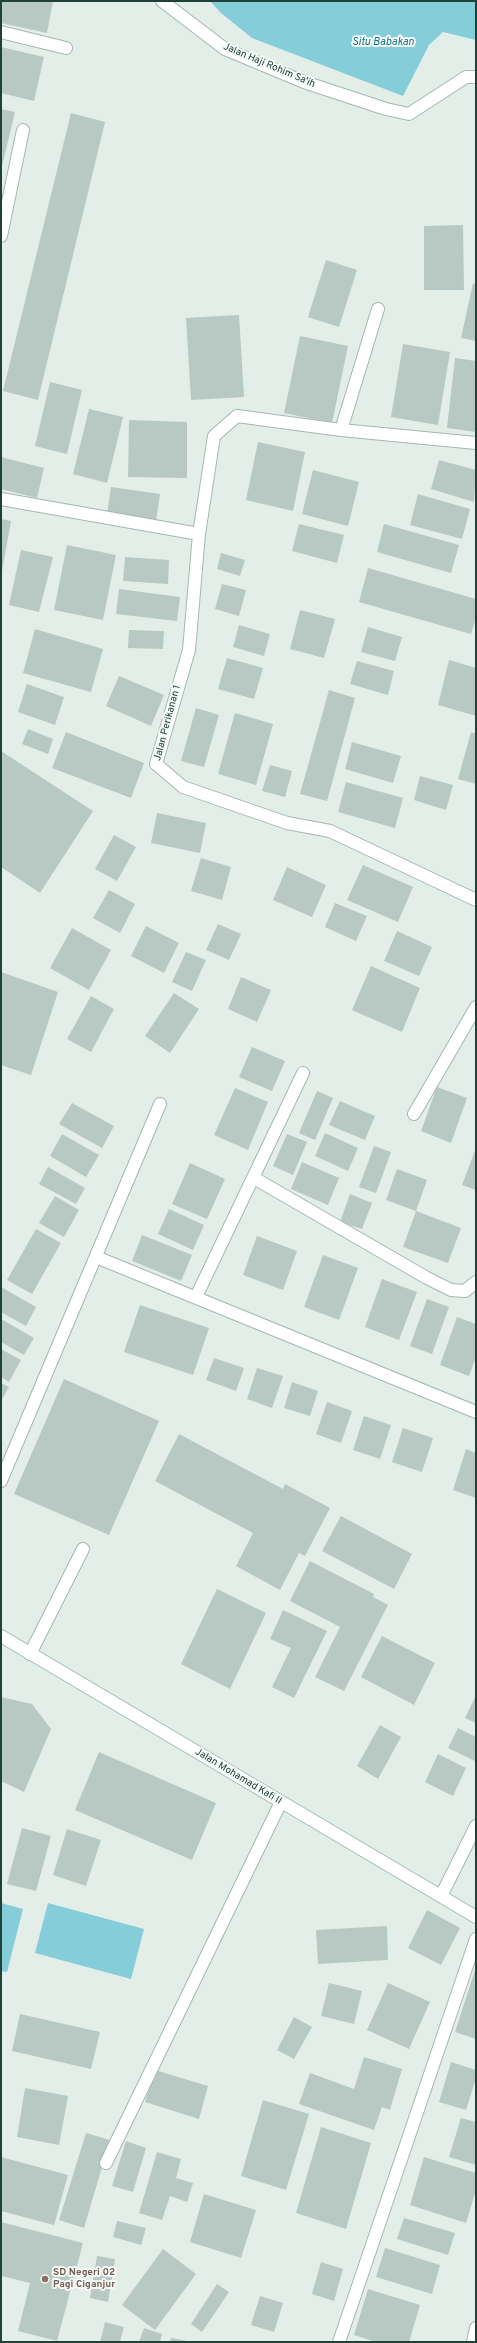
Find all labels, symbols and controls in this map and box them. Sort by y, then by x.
water label: Situ Babakan [352,36,414,50]
street label: Jalan Haji Rohim Sa'ih [221,41,317,91]
street label: Jalan Perikanan 1 [152,684,184,762]
street label: Jalan Mohamad Kafi II [193,1746,283,1808]
place label: SD Negeri 02 Pagi Ciganjur [53,2267,115,2290]
marker: SD Negeri 02 Pagi Ciganjur [40,2274,50,2284]

